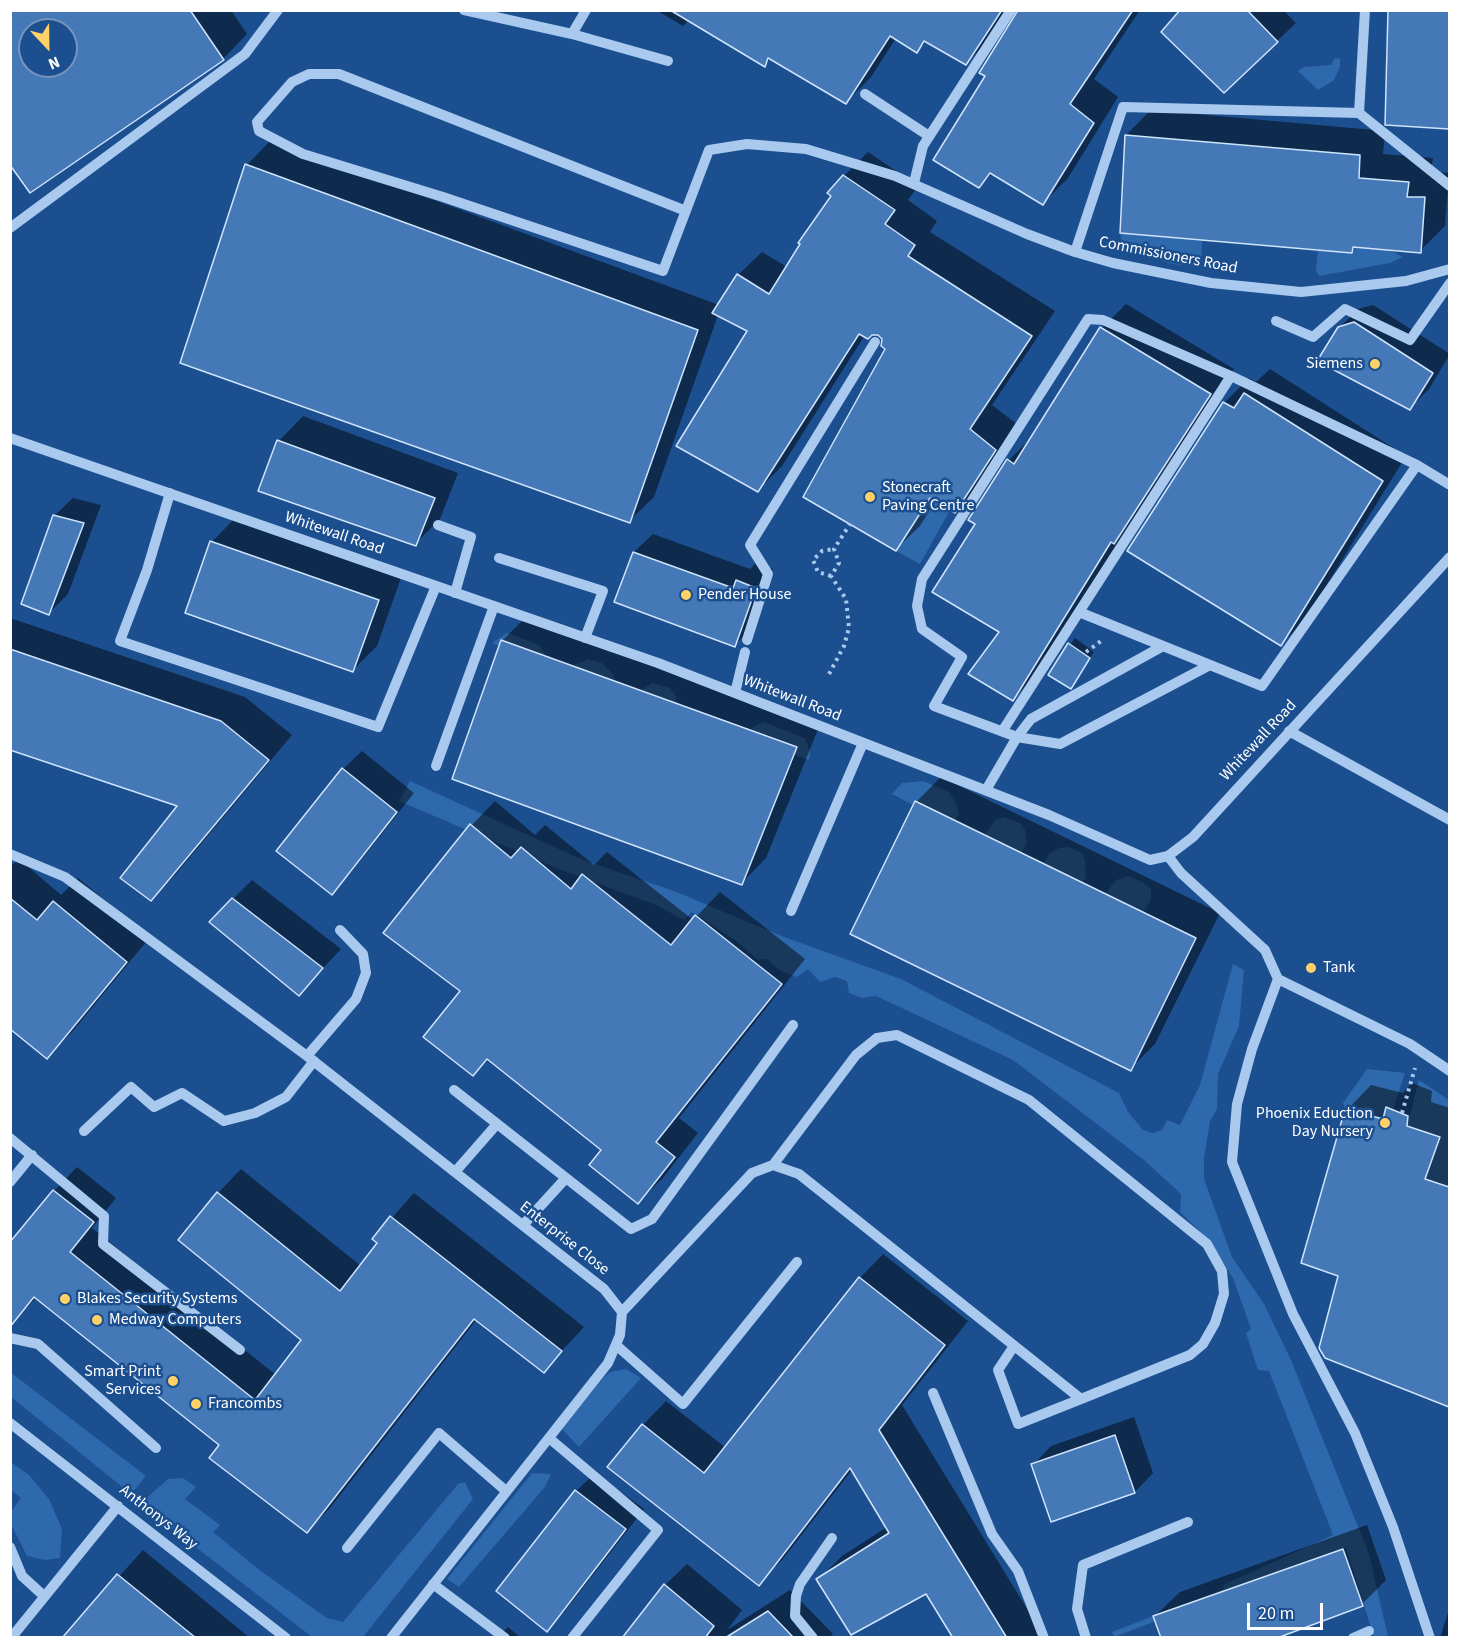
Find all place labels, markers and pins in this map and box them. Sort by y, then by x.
place label: Siemens [1306,354,1363,374]
marker: Siemens [1368,357,1382,371]
place label: Stonecraft Paving Centre [882,478,974,516]
marker: Stonecraft Paving Centre [863,490,877,504]
place label: Pender House [698,585,791,605]
marker: Pender House [679,588,693,602]
place label: Tank [1323,958,1355,978]
marker: Tank [1304,961,1318,975]
place label: Phoenix Eduction Day Nursery [1256,1104,1373,1142]
marker: Phoenix Eduction Day Nursery [1378,1116,1392,1130]
place label: Blakes Security Systems [77,1289,238,1309]
marker: Blakes Security Systems [58,1292,72,1306]
place label: Medway Computers [109,1310,242,1330]
marker: Medway Computers [90,1313,104,1327]
place label: Smart Print Services [84,1362,161,1400]
marker: Smart Print Services [166,1374,180,1388]
place label: Francombs [208,1394,282,1414]
marker: Francombs [189,1397,203,1411]

